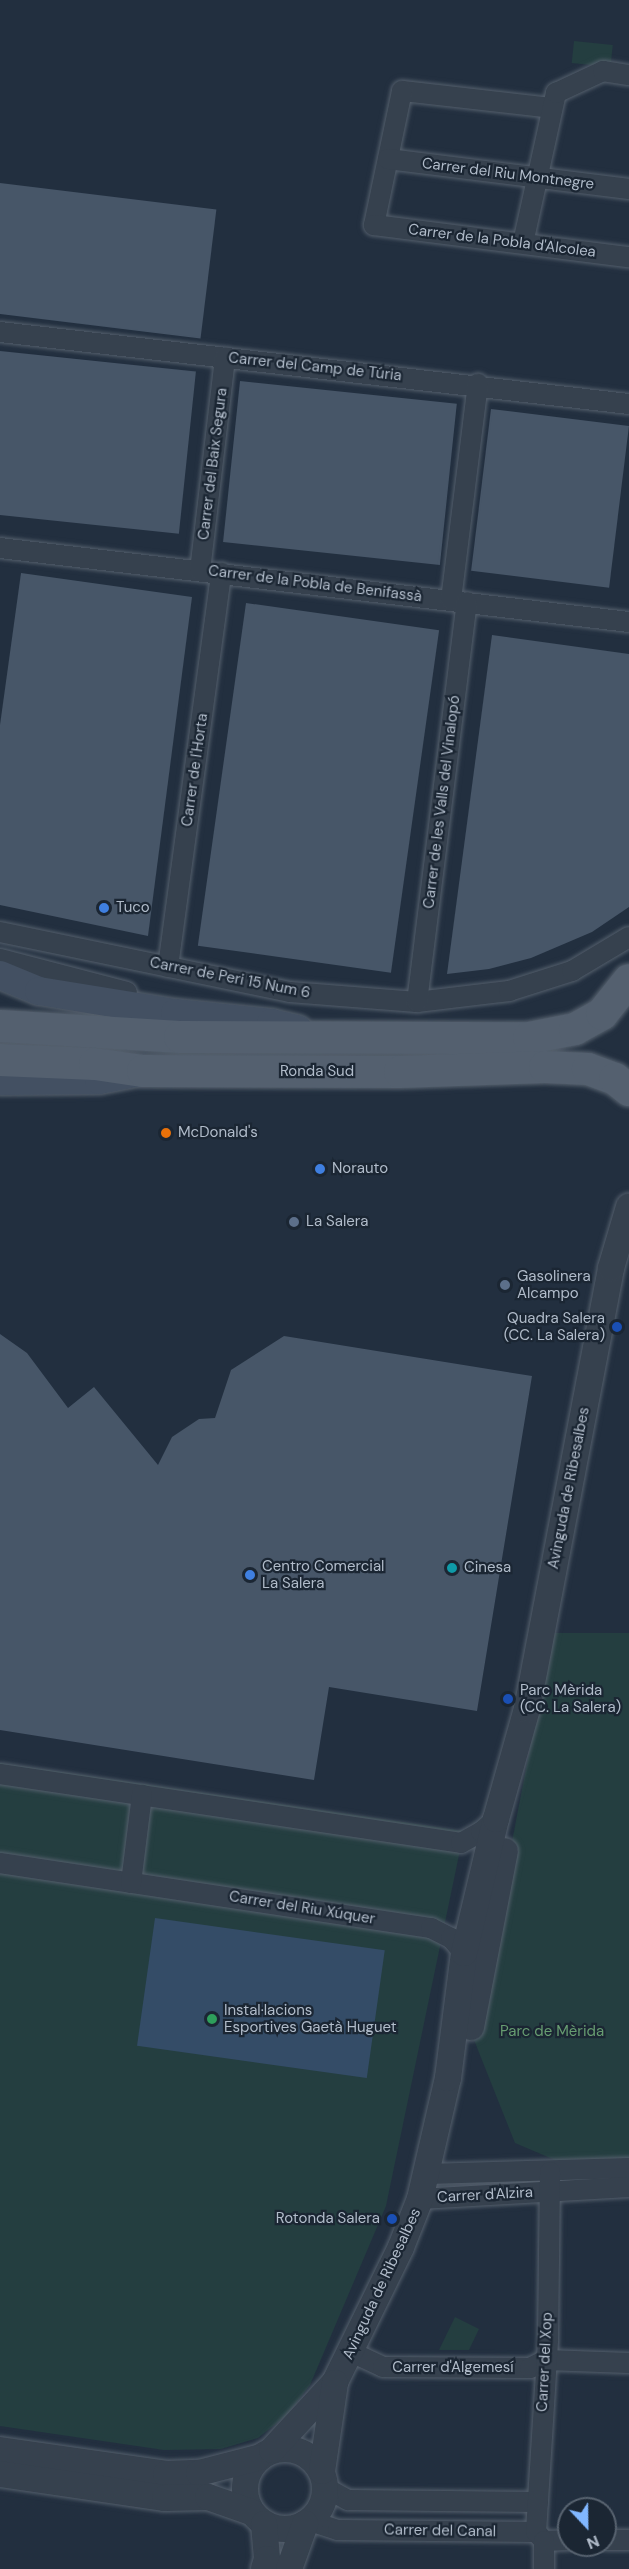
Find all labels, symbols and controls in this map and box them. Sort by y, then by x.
street label: Carrer del Riu Montnegre [421,155,595,193]
street label: Carrer de la Pobla d'Alcolea [407,221,597,261]
street label: Carrer del Camp de Túria [227,349,403,385]
street label: Carrer del Baix Segura [195,387,231,541]
street label: Carrer de la Pobla de Benifassà [207,562,423,606]
street label: Carrer de les Valls del Vinalopó [420,694,464,910]
street label: Carrer de l'Horta [178,712,212,828]
place label: Tuco [116,899,150,917]
marker: Tuco [97,901,111,915]
street label: Carrer de Peri 15 Num 6 [148,954,312,1002]
street label: Ronda Sud [280,1063,354,1081]
place label: McDonald's [178,1124,258,1142]
marker: McDonald's [159,1126,173,1140]
place label: Norauto [332,1160,388,1178]
marker: Norauto [313,1162,327,1176]
place label: La Salera [306,1213,368,1231]
marker: La Salera [287,1215,301,1229]
place label: Gasolinera Alcampo [517,1267,591,1302]
marker: Gasolinera Alcampo [498,1278,512,1292]
place label: Quadra Salera (CC. La Salera) [504,1309,605,1344]
marker: Quadra Salera (CC. La Salera) [610,1320,624,1334]
street label: Avinguda de Ribesalbes [544,1405,594,1571]
place label: Centro Comercial La Salera [262,1557,384,1592]
place label: Cinesa [464,1559,511,1577]
marker: Cinesa [445,1561,459,1575]
marker: Centro Comercial La Salera [243,1568,257,1582]
place label: Parc Mèrida (CC. La Salera) [520,1681,621,1716]
marker: Parc Mèrida (CC. La Salera) [501,1692,515,1706]
street label: Carrer del Riu Xúquer [228,1888,376,1928]
place label: Instal·lacions Esportives Gaetà Huguet [224,2001,397,2036]
marker: Instal·lacions Esportives Gaetà Huguet [205,2012,219,2026]
park label: Parc de Mèrida [500,2023,604,2041]
street label: Carrer d'Alzira [437,2183,533,2207]
street label: Avinguda de Ribesalbes [339,2206,425,2362]
place label: Rotonda Salera [276,2210,380,2228]
marker: Rotonda Salera [385,2212,399,2226]
street label: Carrer del Xop [533,2312,557,2412]
street label: Carrer d'Algemesí [392,2359,514,2377]
north arrow [557,2497,617,2557]
street label: Carrer del Canal [384,2521,496,2541]
text: N [584,2530,603,2554]

